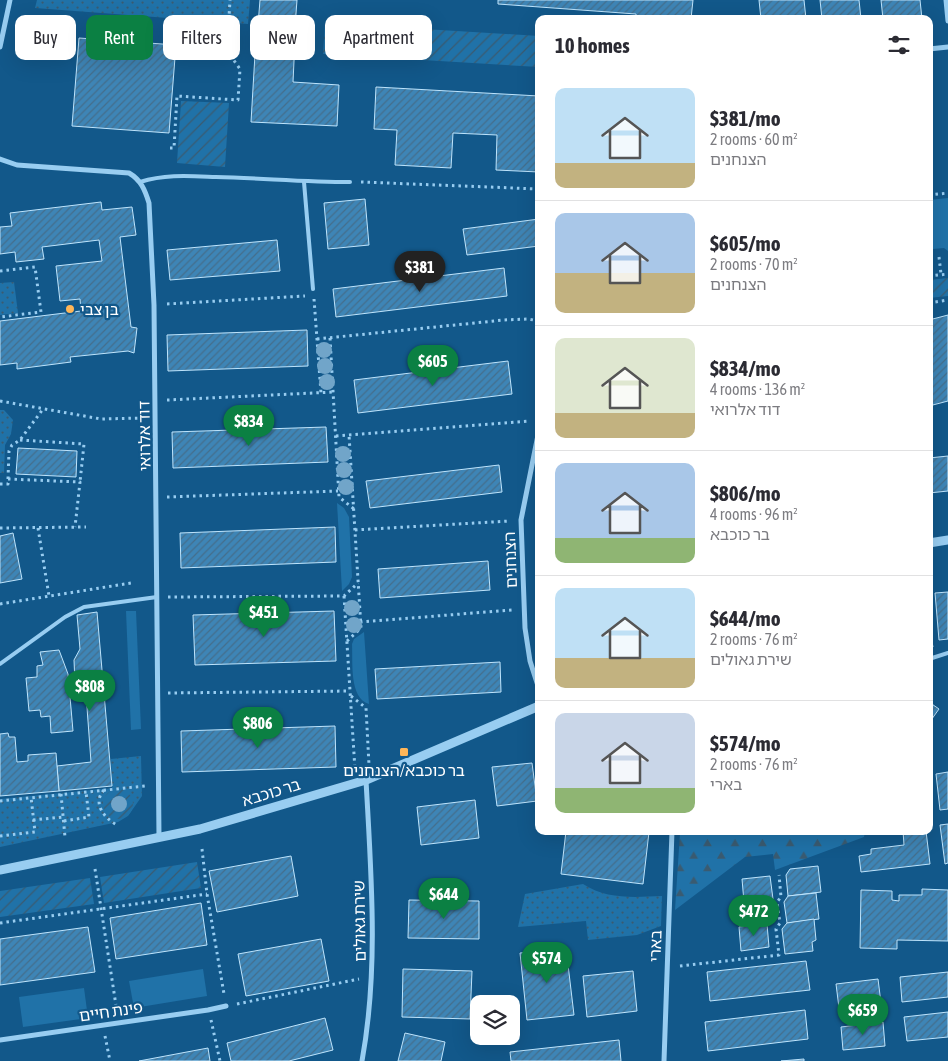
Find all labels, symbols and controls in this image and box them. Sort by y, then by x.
chip: Buy [15,15,76,60]
chip: Rent [86,15,153,60]
chip: Filters [163,15,240,60]
chip: New [250,15,315,60]
chip: Apartment [325,15,432,60]
icon: filters [885,31,913,59]
text: 10 homes [555,33,630,57]
text: $381/mo [710,106,781,130]
icon: home [595,108,655,168]
text: 2 rooms · 60 m² [710,130,798,148]
text: הצנחנים [710,150,767,168]
text: $605/mo [710,231,781,255]
icon: home [595,233,655,293]
pin: $381 [390,250,450,293]
text: 2 rooms · 70 m² [710,255,798,273]
text: $381 [405,258,435,276]
text: הצנחנים [710,275,767,293]
place label: בן צבי [80,300,119,318]
marker: בן צבי [64,303,76,315]
pin: $605 [403,344,463,387]
text: $605 [418,352,448,370]
text: $834/mo [710,356,781,380]
icon: home [595,358,655,418]
text: 4 rooms · 136 m² [710,380,805,398]
street label: דוד אלרואי [134,400,154,471]
text: דוד אלרואי [710,400,780,418]
pin: $834 [219,404,279,447]
text: $834 [234,412,264,430]
text: $806/mo [710,481,781,505]
icon: home [595,483,655,543]
text: 4 rooms · 96 m² [710,505,798,523]
text: בר כוכבא [710,525,770,543]
street label: הצנחנים [500,531,520,589]
pin: $451 [234,596,294,638]
text: $451 [249,603,279,621]
text: $644/mo [710,606,781,630]
icon: home [595,608,655,668]
text: 2 rooms · 76 m² [710,630,798,648]
text: שירת גאולים [710,650,792,668]
pin: $808 [60,670,120,712]
text: $808 [75,677,105,695]
pin: $806 [228,706,288,749]
text: $806 [243,714,273,732]
text: $574/mo [710,731,781,755]
icon: home [595,733,655,793]
marker: בר כוכבא/הצנחנים [398,746,410,758]
text: 2 rooms · 76 m² [710,755,798,773]
place label: בר כוכבא/הצנחנים [343,761,465,779]
street label: בר כוכבא [240,775,302,809]
text: בארי [710,775,742,793]
pin: $644 [414,878,474,920]
street label: שירת גאולים [349,880,369,962]
text: $644 [429,885,459,903]
pin: $472 [724,894,784,937]
text: $472 [739,902,769,920]
street label: בארי [645,930,665,962]
pin: $574 [517,942,577,984]
text: $574 [532,949,562,967]
pin: $659 [833,994,893,1036]
map controls [470,995,520,1045]
button: layers [470,995,520,1045]
street label: פינת חיים [78,998,144,1024]
text: $659 [848,1001,878,1019]

